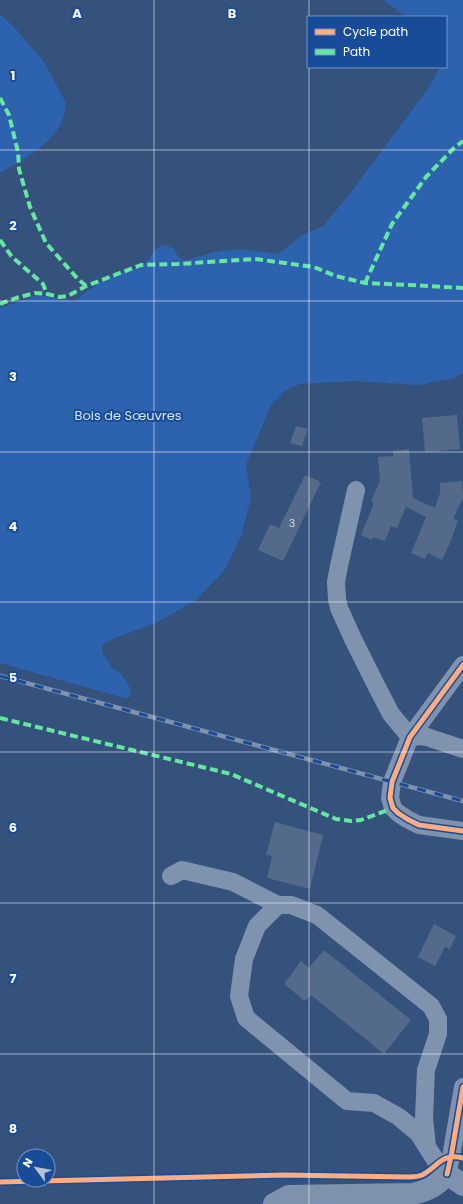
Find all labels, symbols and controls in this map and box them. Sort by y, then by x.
text: A [72,4,82,23]
text: B [228,4,237,23]
legend [307,16,447,68]
text: Cycle path [343,23,408,40]
text: Path [343,43,370,60]
text: 1 [11,66,15,85]
text: 2 [9,216,17,235]
text: 3 [9,367,17,386]
park label: Bois de Sœuvres [74,406,182,425]
house number: 3 [289,515,295,531]
text: 4 [9,517,18,536]
text: 5 [9,668,17,687]
text: 6 [9,818,17,837]
text: 7 [10,969,17,988]
text: 8 [9,1119,17,1138]
north arrow [16,1148,56,1188]
text: N [19,1155,36,1170]

